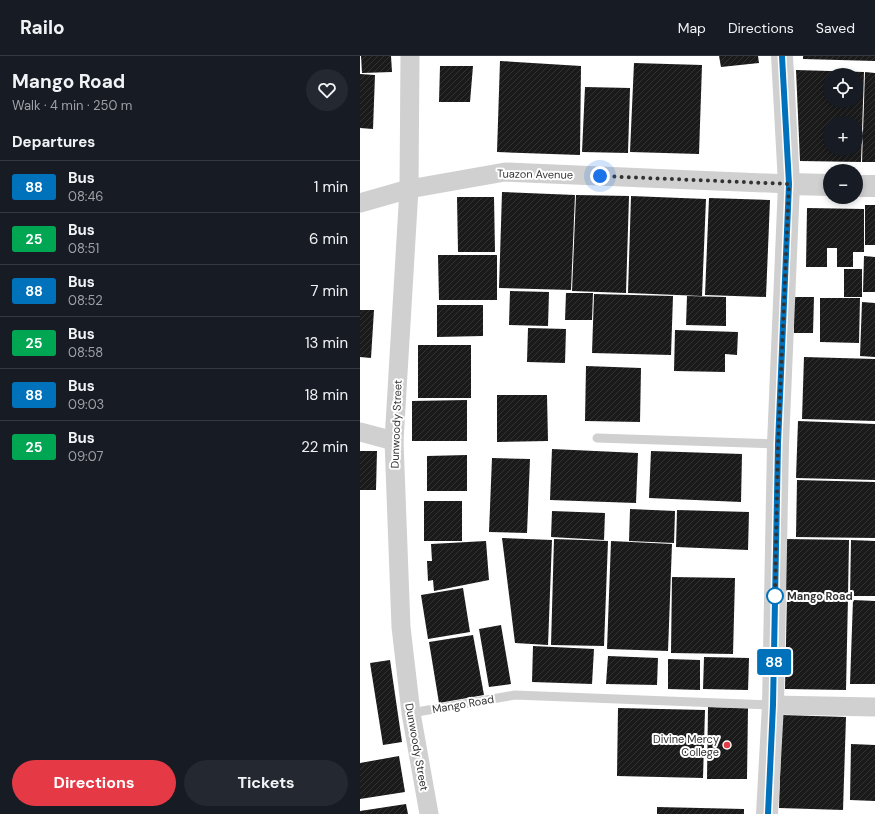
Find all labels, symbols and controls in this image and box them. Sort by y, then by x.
text: Railo [20,15,65,40]
text: Map [678,19,706,37]
text: Directions [728,19,794,37]
text: Saved [816,19,855,37]
map controls [823,68,863,204]
button: locate [823,68,863,108]
text: Mango Road [12,69,125,94]
button: heart [306,69,348,111]
text: Walk · 4 min · 250 m [12,97,132,114]
button: + [823,116,863,156]
text: Departures [12,132,95,152]
button: − [823,164,863,204]
street label: Tuazon Avenue [497,166,573,182]
your location [590,166,610,186]
text: Bus [68,168,95,188]
text: 1 min [314,177,348,197]
text: 88 [25,178,43,196]
text: 08:46 [68,188,103,205]
text: Bus [68,220,95,240]
text: 6 min [309,229,348,249]
text: 25 [26,230,42,248]
text: 08:51 [68,240,99,257]
text: Bus [68,272,95,292]
text: 7 min [310,281,348,301]
text: 88 [25,282,43,300]
text: 08:52 [68,292,103,309]
text: Bus [68,324,95,344]
text: 13 min [305,333,348,353]
text: 25 [26,334,42,352]
text: 08:58 [68,344,103,361]
text: Bus [68,376,95,396]
street label: Dunwoody Street [387,380,405,468]
text: 18 min [305,385,348,405]
text: 88 [25,386,43,404]
text: 09:03 [68,396,104,413]
text: Bus [68,428,95,448]
text: 22 min [301,437,348,457]
text: 25 [26,438,42,456]
text: 09:07 [68,448,103,465]
marker: Mango Road [766,587,784,605]
place label: Mango Road [787,589,853,603]
line badge: 88 [756,649,792,675]
text: 88 [765,653,783,671]
street label: Mango Road [431,692,495,716]
street label: Dunwoody Street [402,702,432,792]
place label: Divine Mercy College [653,732,719,759]
marker: Divine Mercy College [722,740,732,750]
button: Directions [12,760,176,806]
button: Tickets [184,760,348,806]

